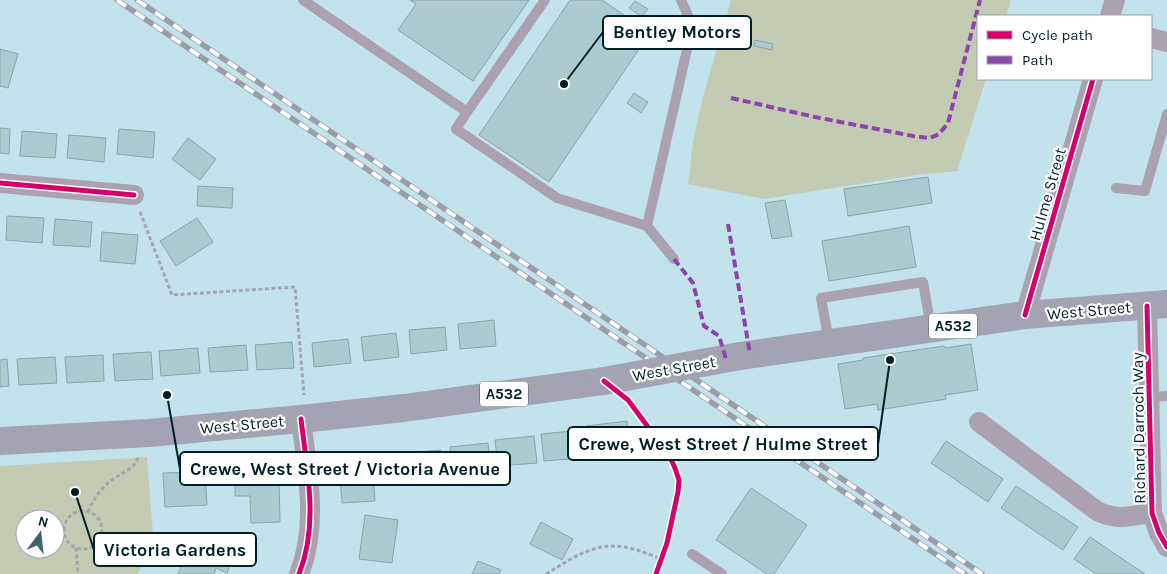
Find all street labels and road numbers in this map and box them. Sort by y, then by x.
street label: Hulme Street [1025,145,1070,243]
street label: West Street [1046,297,1132,324]
road number: A532 [929,314,977,338]
street label: Richard Darroch Way [1128,351,1149,504]
street label: West Street [631,352,717,385]
road number: A532 [480,382,528,406]
street label: West Street [199,411,285,438]

